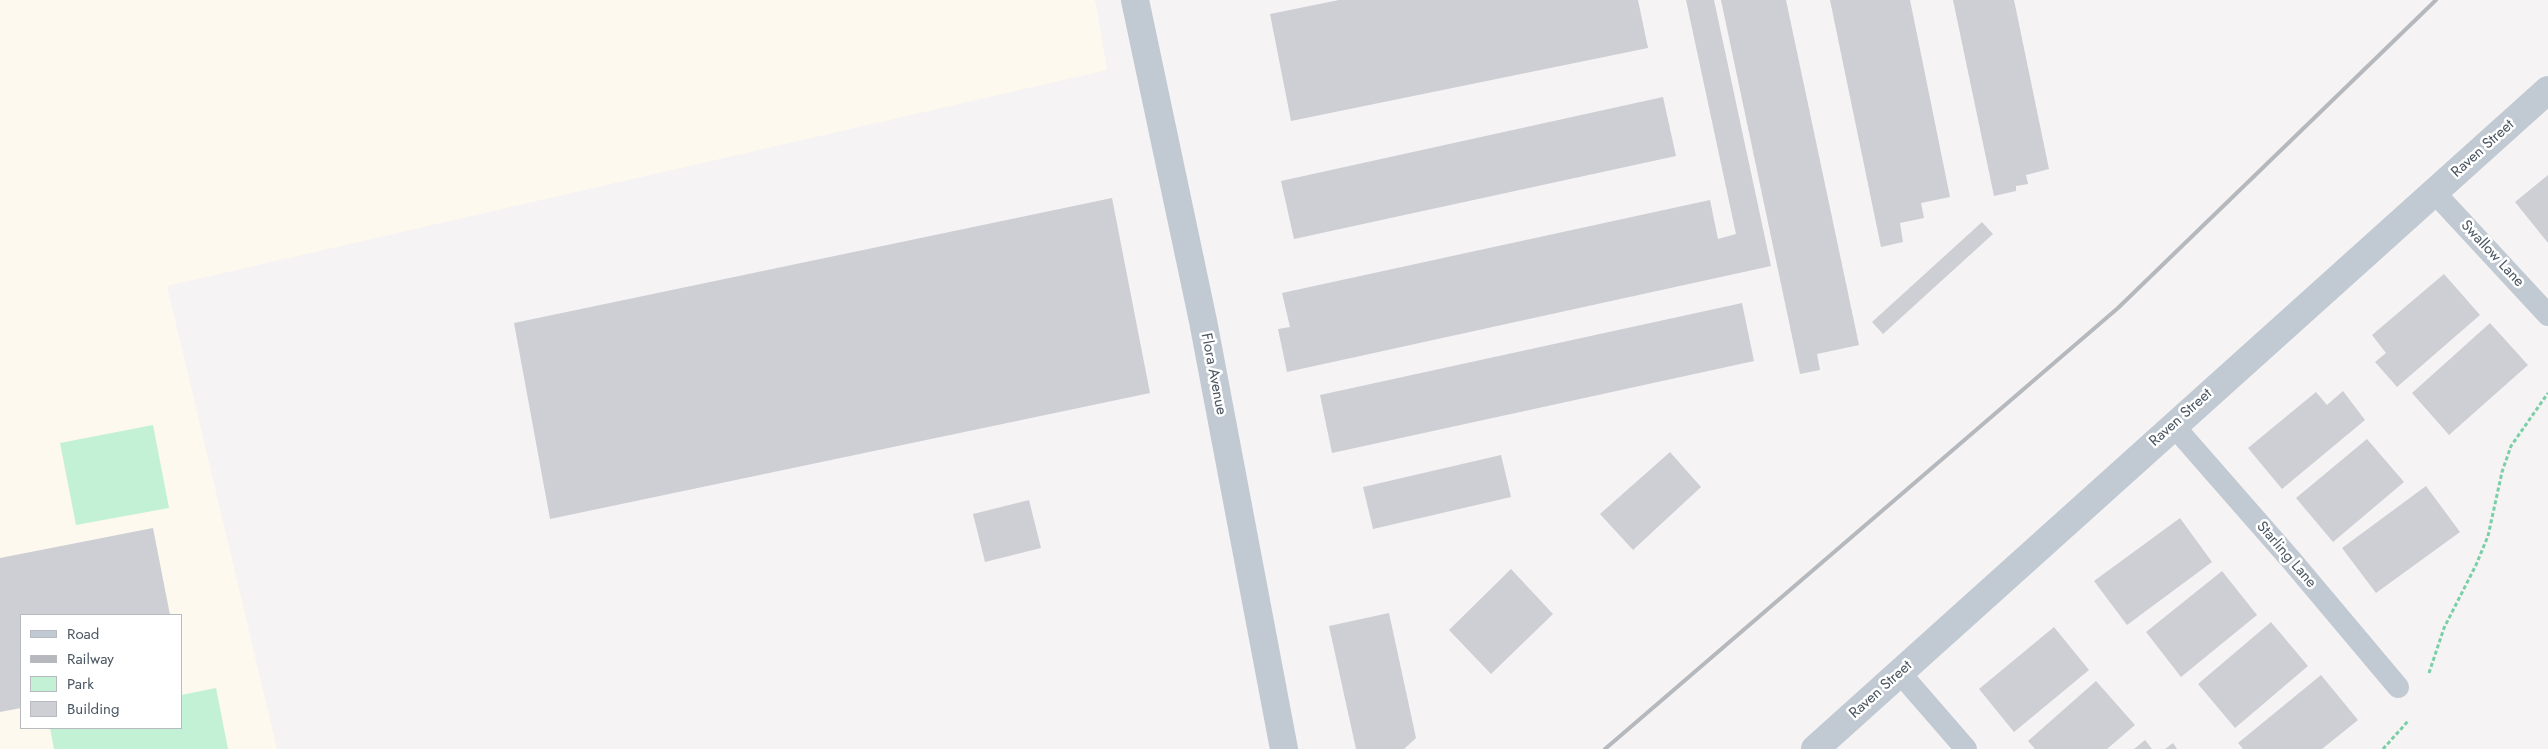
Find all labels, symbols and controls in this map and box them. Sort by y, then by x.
street label: Raven Street [2448,116,2518,182]
street label: Swallow Lane [2457,217,2527,291]
street label: Flora Avenue [1196,332,1230,416]
street label: Raven Street [2146,385,2216,451]
street label: Starling Lane [2252,518,2320,592]
legend [20,614,182,729]
text: Road [67,623,99,645]
text: Railway [67,648,114,670]
street label: Raven Street [1846,657,1916,723]
text: Park [67,673,94,695]
text: Building [67,698,119,720]

